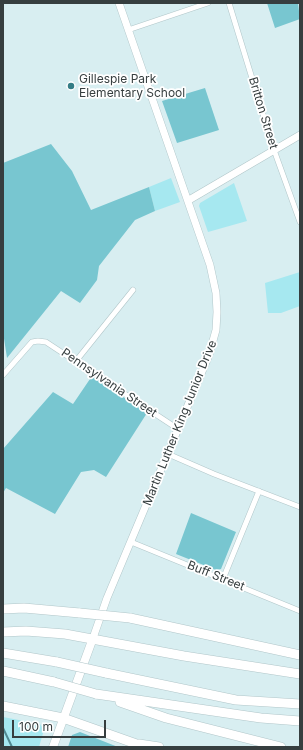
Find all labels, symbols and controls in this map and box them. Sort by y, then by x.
place label: Gillespie Park Elementary School [79,72,185,100]
street label: Britton Street [245,75,281,151]
marker: Gillespie Park Elementary School [66,81,76,91]
street label: Martin Luther King Junior Drive [140,338,220,508]
street label: Pennsylvania Street [58,346,160,420]
street label: Buff Street [185,558,247,594]
scale bar [14,712,108,738]
text: 100 m [19,719,53,734]

